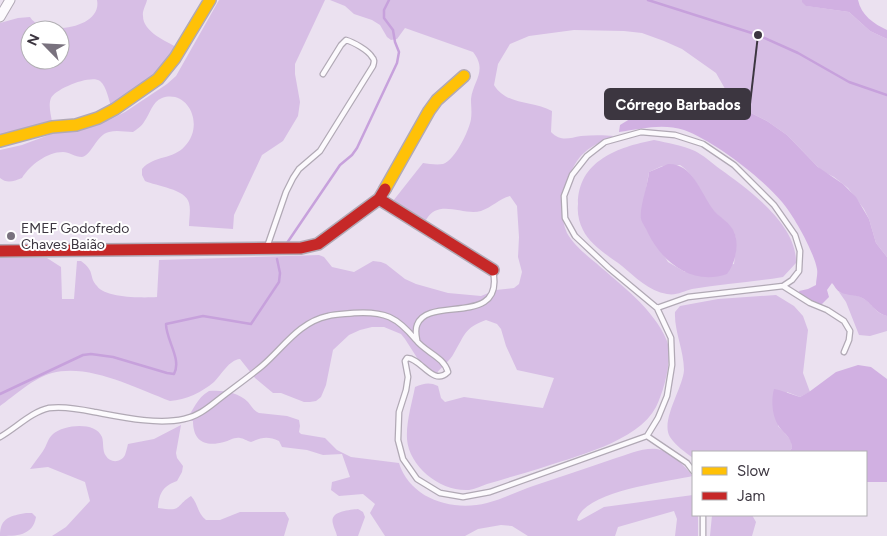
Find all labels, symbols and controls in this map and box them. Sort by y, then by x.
north arrow [20,20,70,70]
text: N [24,32,44,48]
callout: Córrego Barbados [605,89,750,119]
text: Córrego Barbados [616,96,741,114]
place label: EMEF Godofredo Chaves Baião [21,220,129,253]
marker: EMEF Godofredo Chaves Baião [5,230,17,242]
legend [692,451,867,516]
text: Slow [737,462,770,480]
text: Jam [737,487,765,505]

